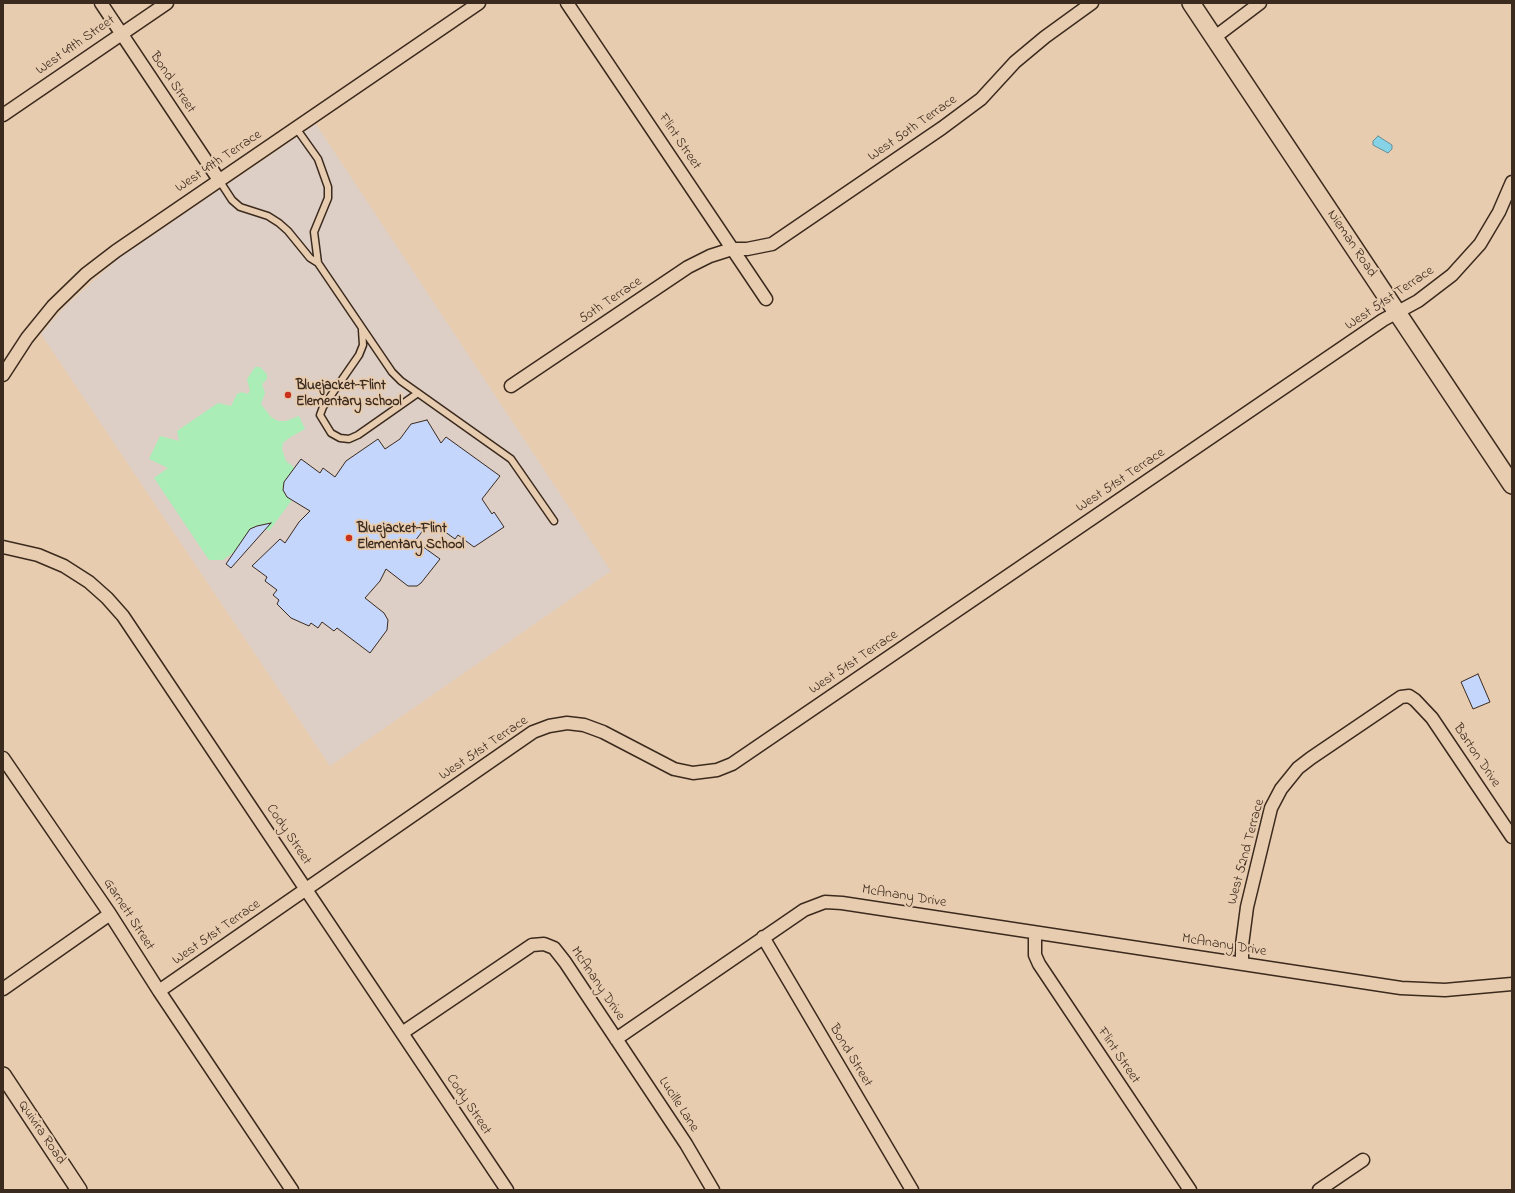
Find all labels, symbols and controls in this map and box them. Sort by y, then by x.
street label: West 49th Street [33,13,119,79]
street label: Bond Street [145,49,199,117]
street label: West 50th Terrace [865,92,961,166]
street label: Flint Street [654,111,704,173]
street label: West 49th Terrace [173,127,265,197]
street label: Nieman Road [1322,207,1380,281]
street label: West 51st Terrace [1342,263,1438,335]
street label: 50th Terrace [576,274,646,328]
place label: Bluejacket-Flint Elementary school [296,379,402,412]
marker: Bluejacket-Flint Elementary school [283,390,293,400]
street label: West 51st Terrace [1073,445,1169,517]
place label: Bluejacket-Flint Elementary School [357,522,464,554]
marker: Bluejacket-Flint Elementary School [344,533,354,543]
street label: West 51st Terrace [806,627,902,699]
street label: West 51st Terrace [436,713,532,785]
street label: Barton Drive [1449,721,1503,791]
street label: West 52nd Terrace [1225,797,1269,907]
street label: Cody Street [262,802,314,868]
street label: Garnett Street [99,876,157,954]
street label: McAnany Drive [861,882,947,912]
street label: West 51st Terrace [170,897,264,969]
street label: McAnany Drive [1181,931,1267,961]
street label: McAnany Drive [566,944,628,1024]
street label: Bond Street [825,1022,875,1090]
street label: Flint Street [1093,1025,1143,1087]
street label: Cody Street [442,1072,494,1138]
street label: Lucille Lane [654,1074,702,1136]
street label: Quivira Road [14,1098,68,1168]

